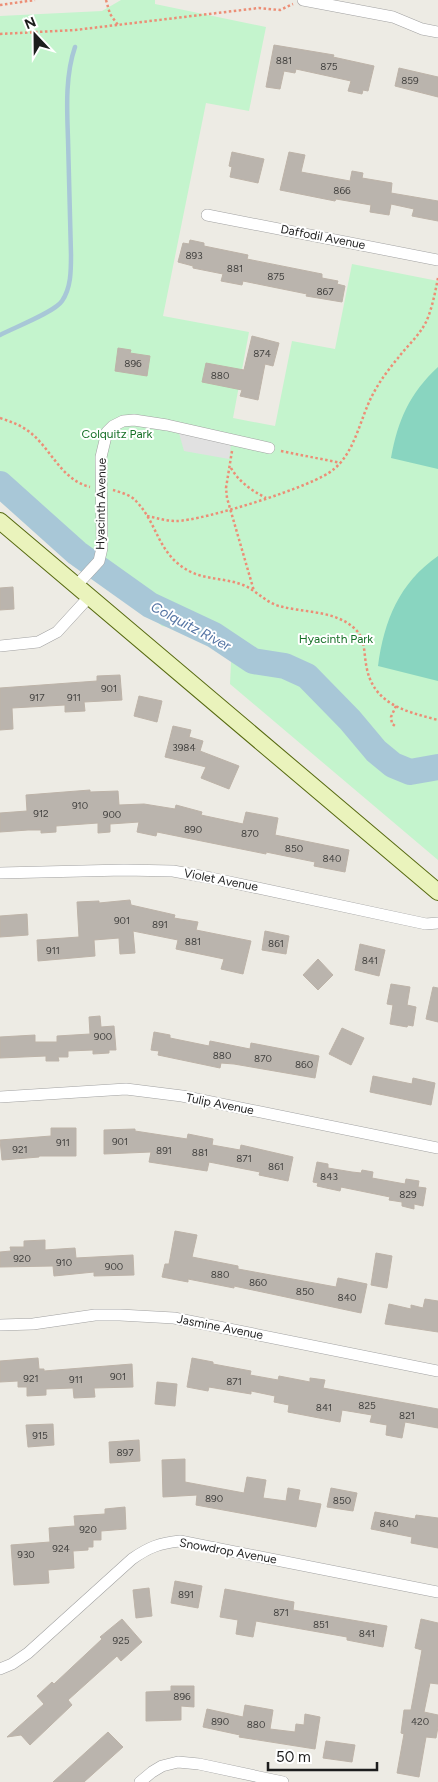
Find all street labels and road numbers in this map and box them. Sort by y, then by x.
street label: Daffodil Avenue [279,222,367,252]
street label: Hyacinth Avenue [93,457,109,550]
street label: Violet Avenue [183,866,260,894]
street label: Tulip Avenue [185,1091,256,1118]
street label: Jasmine Avenue [176,1312,265,1342]
street label: Snowdrop Avenue [178,1536,278,1567]

